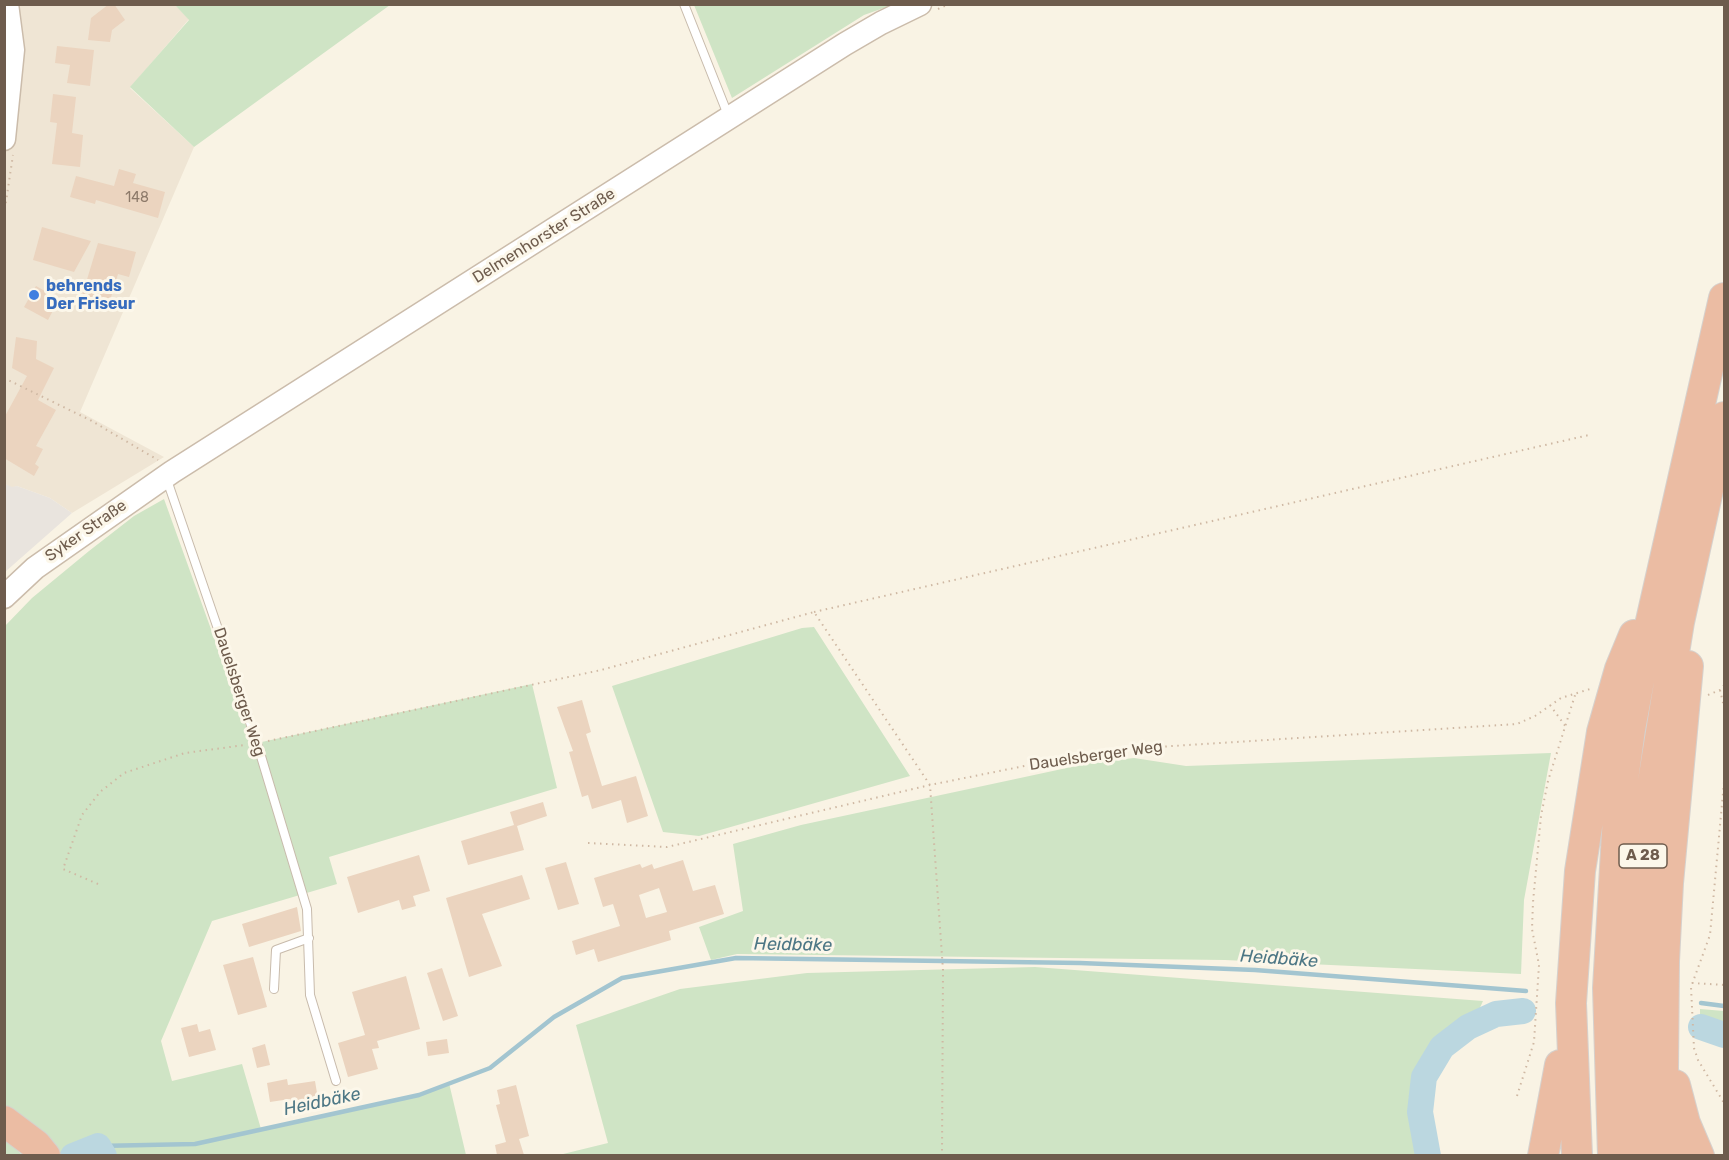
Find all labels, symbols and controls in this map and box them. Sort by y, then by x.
street label: Delmenhorster Straße [469,184,619,288]
house number: 148 [125,190,149,206]
place label: behrends Der Friseur [46,276,135,314]
marker: behrends Der Friseur [27,288,41,302]
street label: Syker Straße [42,496,130,566]
street label: Dauelsberger Weg [209,625,269,759]
street label: Dauelsberger Weg [1028,737,1164,775]
road number: A 28 [1619,844,1667,868]
water label: Heidbäke [754,934,832,956]
water label: Heidbäke [1239,946,1319,972]
water label: Heidbäke [282,1083,362,1121]

